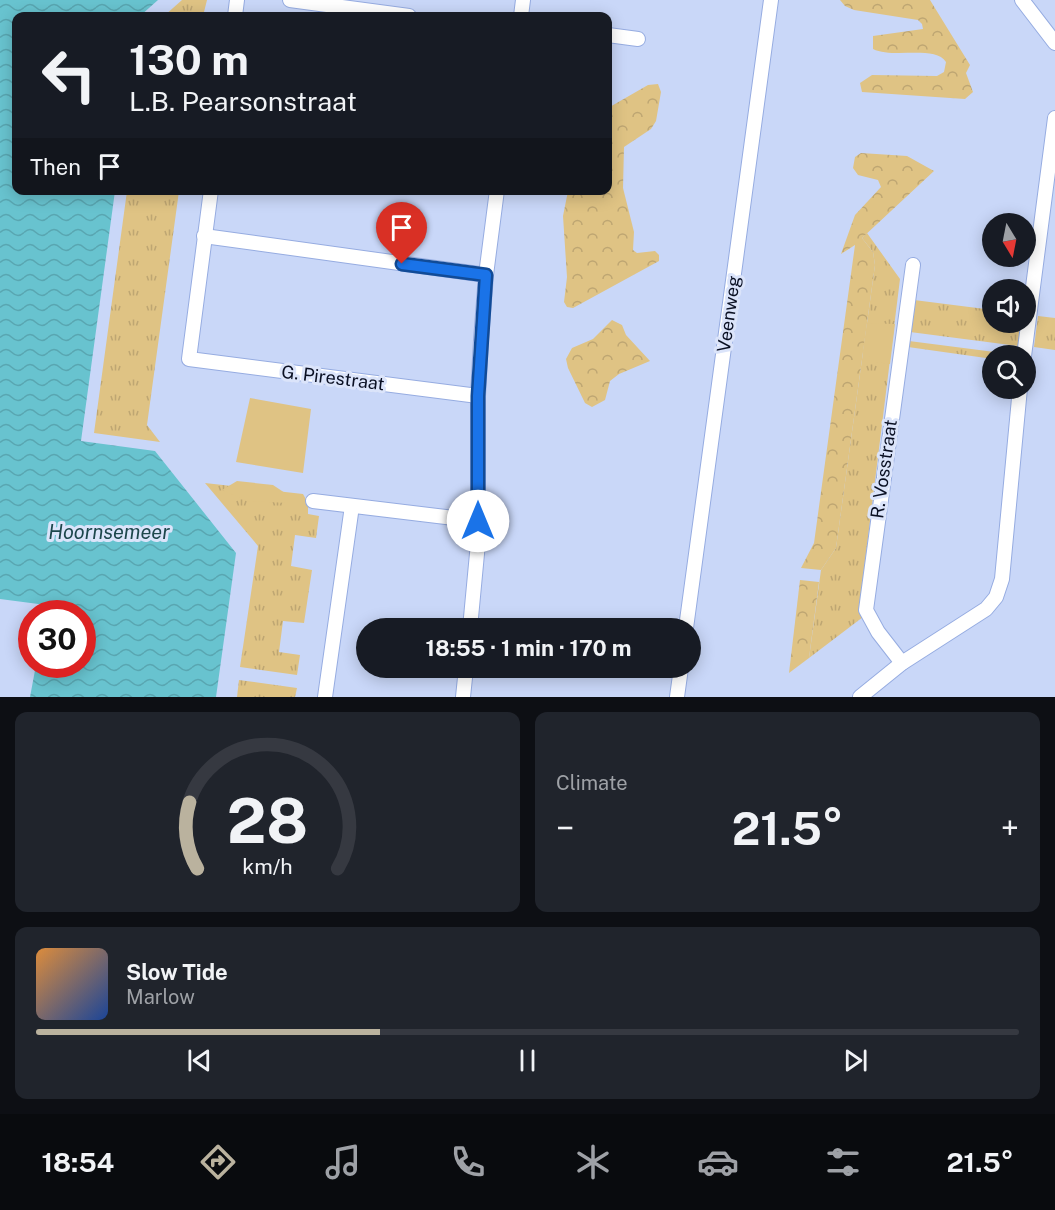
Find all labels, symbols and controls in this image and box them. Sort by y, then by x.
text: 130 m [129,35,249,84]
icon: left [30,36,108,114]
text: L.B. Pearsonstraat [129,85,357,117]
icon: arrive [93,150,126,183]
text: Then [30,154,81,180]
pin [376,202,427,264]
icon: arrive [385,211,418,244]
north arrow [982,213,1036,267]
map controls [982,213,1036,399]
street label: Veenweg [713,274,744,354]
button: sound [982,279,1036,333]
button: search [982,345,1036,399]
street label: G. Pirestraat [280,361,386,394]
street label: R. Vosstraat [866,418,901,520]
position arrow [446,489,510,553]
water label: Hoornsemeer [48,520,170,544]
speed limit sign: 30 [18,600,96,678]
text: 18:55 · 1 min · 170 m [426,635,631,661]
text: Climate [556,771,628,795]
text: 28 [227,784,308,857]
text: 21.5° [732,802,843,855]
text: − [556,809,574,847]
text: + [1001,809,1019,847]
text: km/h [242,854,293,879]
text: Slow Tide [126,959,228,985]
text: Marlow [126,985,195,1009]
icon: previous [183,1044,216,1077]
icon: pause [511,1044,544,1077]
icon: next [839,1044,872,1077]
icon: directions [197,1141,239,1183]
icon: music [322,1141,364,1183]
icon: phone [447,1141,489,1183]
icon: climate [572,1141,614,1183]
icon: car [697,1141,739,1183]
icon: filters [822,1141,864,1183]
text: 18:54 [41,1146,114,1178]
text: 21.5° [946,1146,1013,1178]

